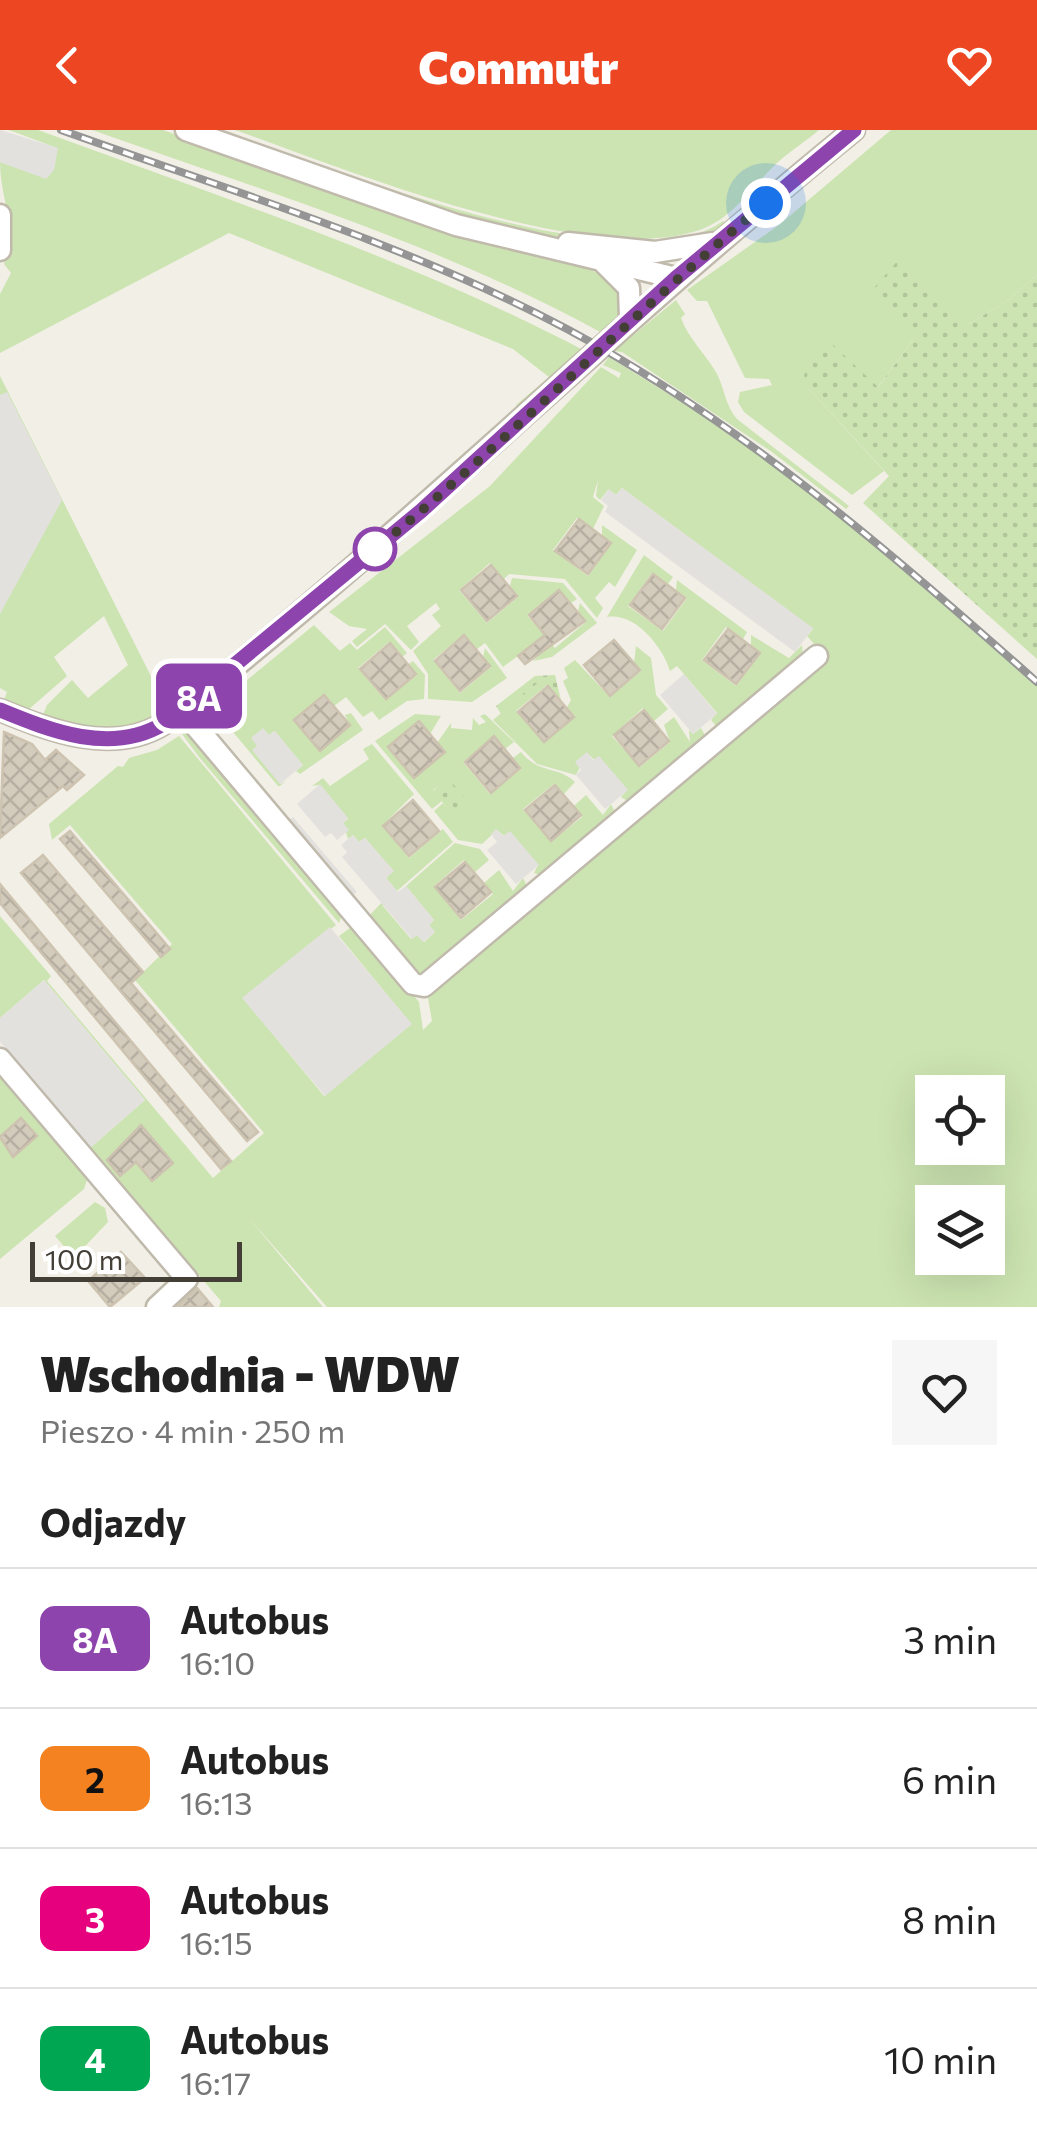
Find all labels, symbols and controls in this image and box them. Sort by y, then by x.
icon: back [40,38,95,93]
text: Commutr [418,38,619,93]
icon: heart [942,38,997,93]
your location [741,178,791,228]
unlabelled marker [354,528,396,570]
line badge: 8A [154,664,244,728]
text: 8A [176,675,222,718]
map controls [915,1075,1005,1275]
button: locate [915,1075,1005,1165]
button: layers [915,1185,1005,1275]
scale bar [30,1237,242,1282]
text: 100 m [45,1242,123,1276]
button: heart [892,1340,997,1445]
text: Wschodnia - WDW [40,1343,460,1402]
text: Pieszo · 4 min · 250 m [40,1410,345,1450]
text: Odjazdy [40,1498,186,1545]
text: Autobus [180,1595,329,1642]
text: 3 min [903,1615,997,1662]
text: 8A [72,1617,118,1660]
text: 16:10 [180,1642,255,1682]
text: Autobus [180,1735,329,1782]
text: 6 min [902,1755,997,1802]
text: 2 [85,1757,105,1800]
text: 16:13 [180,1782,253,1822]
text: Autobus [180,1875,329,1922]
text: 8 min [902,1895,997,1942]
text: 3 [85,1897,105,1940]
text: 16:15 [180,1922,253,1962]
text: Autobus [180,2015,329,2062]
text: 10 min [884,2035,997,2082]
text: 4 [84,2037,106,2080]
text: 16:17 [180,2062,251,2102]

